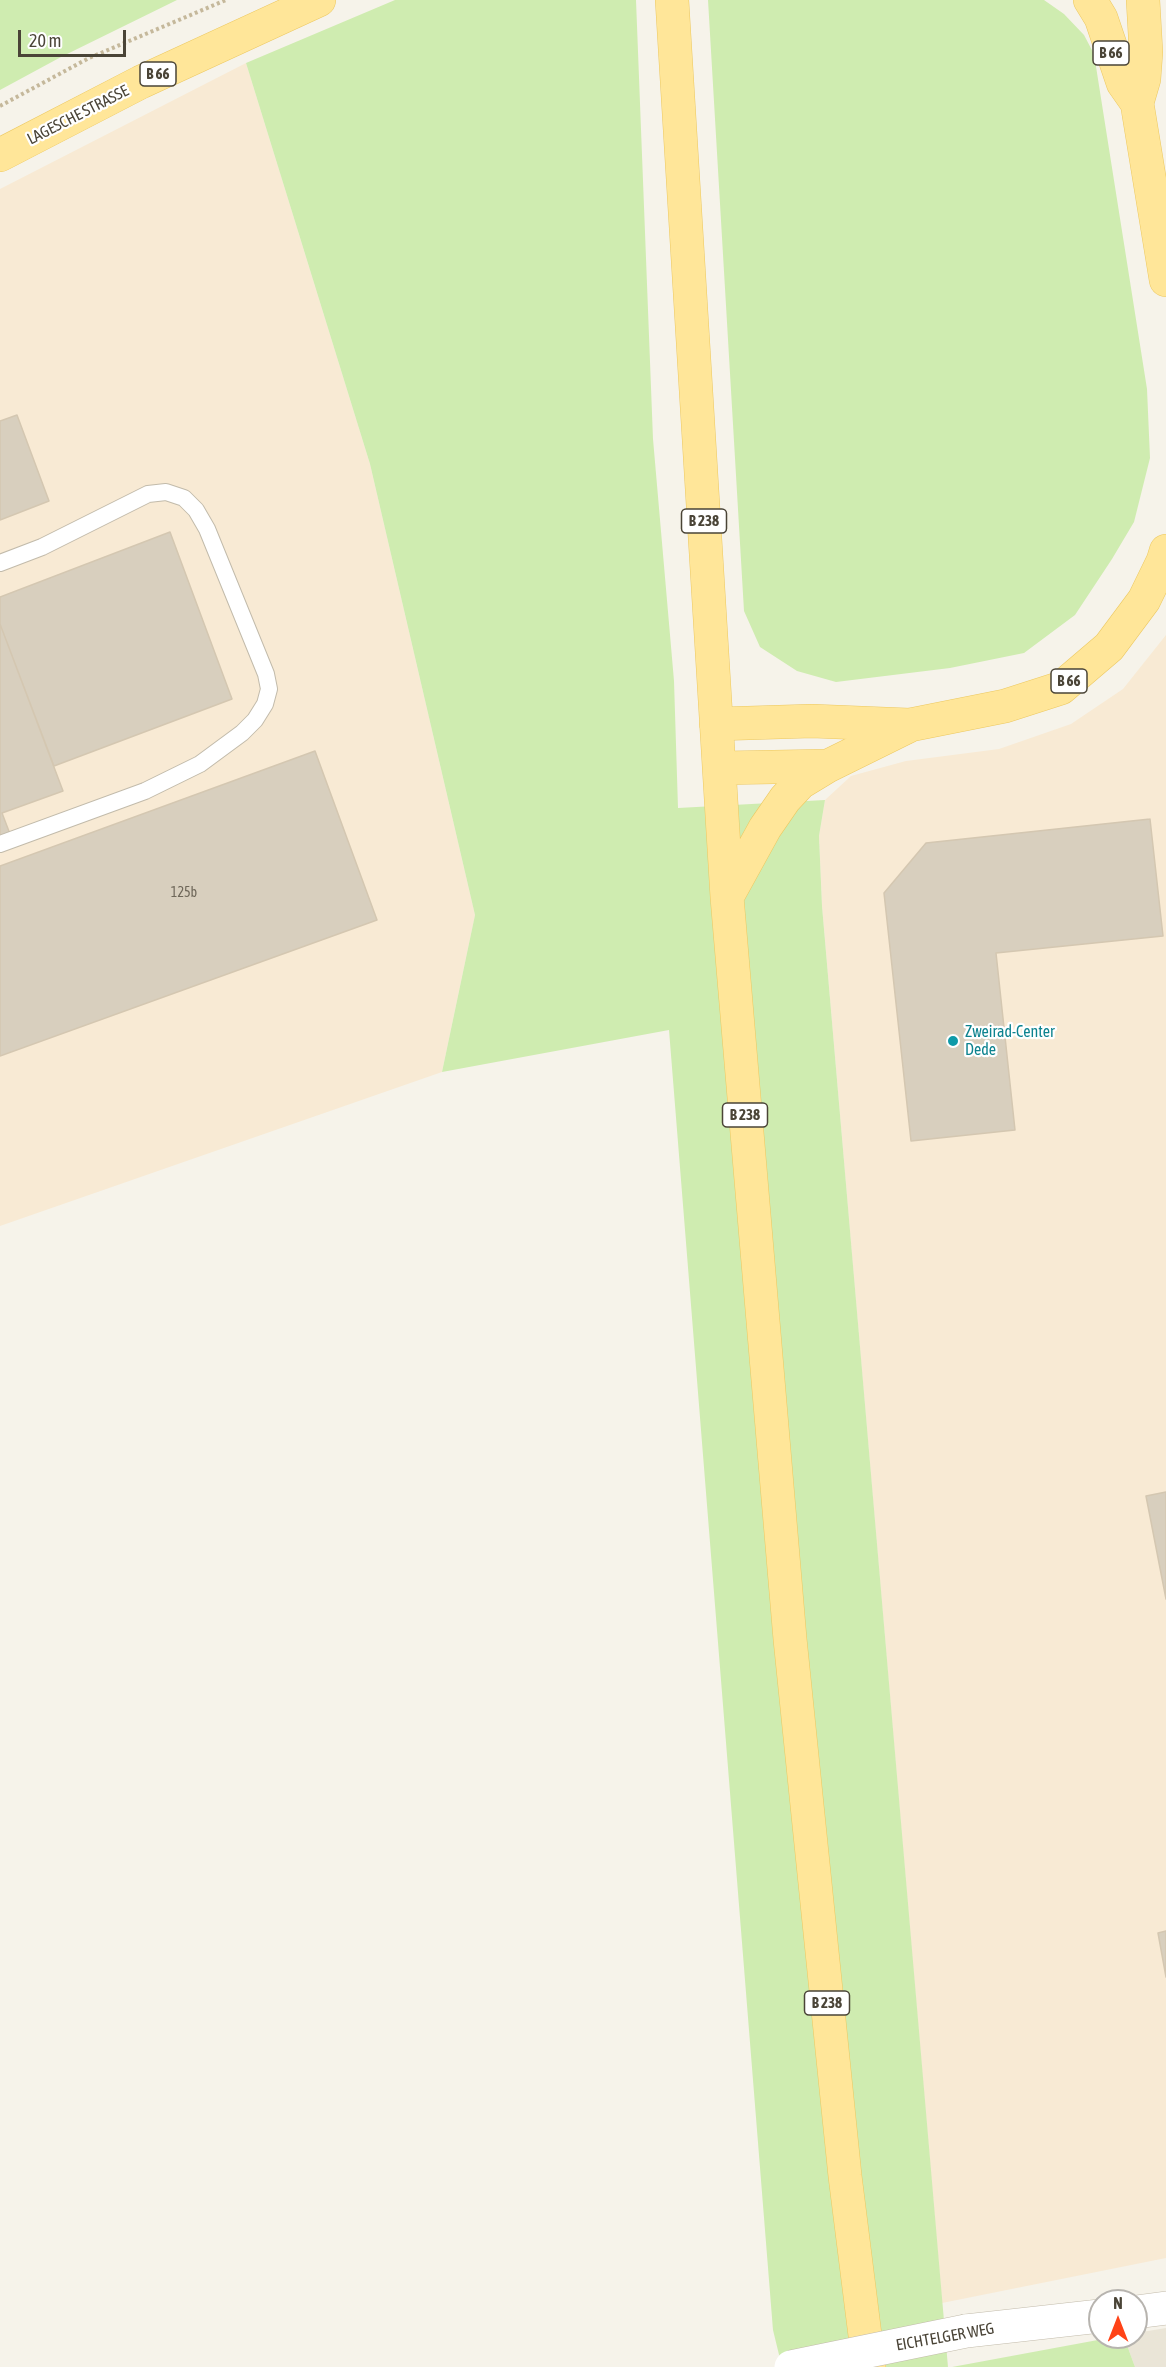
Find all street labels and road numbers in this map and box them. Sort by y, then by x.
road number: B 66 [1093,41,1129,65]
road number: B 66 [140,62,176,86]
street label: LAGESCHE STRASSE [24,81,132,149]
road number: B 238 [682,509,726,533]
road number: B 66 [1051,669,1087,693]
road number: B 238 [722,1103,768,1127]
road number: B 238 [804,1991,850,2015]
street label: EICHTELGER WEG [894,2319,996,2355]

